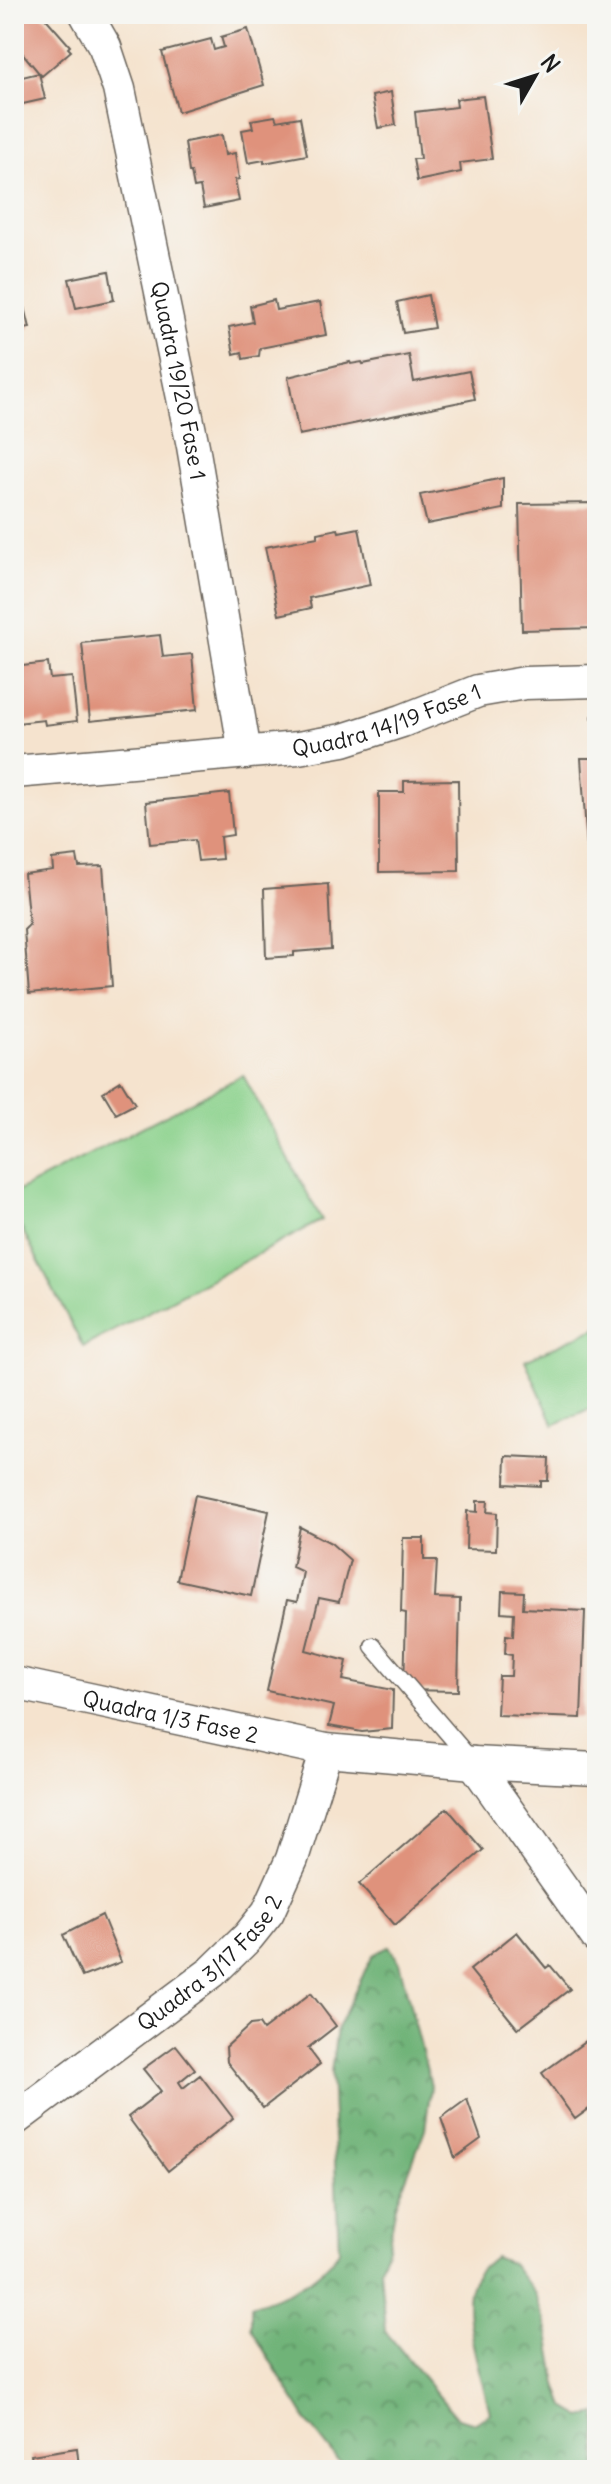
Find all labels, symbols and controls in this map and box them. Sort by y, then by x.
north arrow [495,36,575,116]
text: N [535,49,566,78]
street label: Quadra 19/20 Fase 1 [145,279,212,482]
street label: Quadra 14/19 Fase 1 [290,677,485,763]
street label: Quadra 1/3 Fase 2 [80,1684,261,1749]
street label: Quadra 3/17 Fase 2 [131,1890,288,2037]

